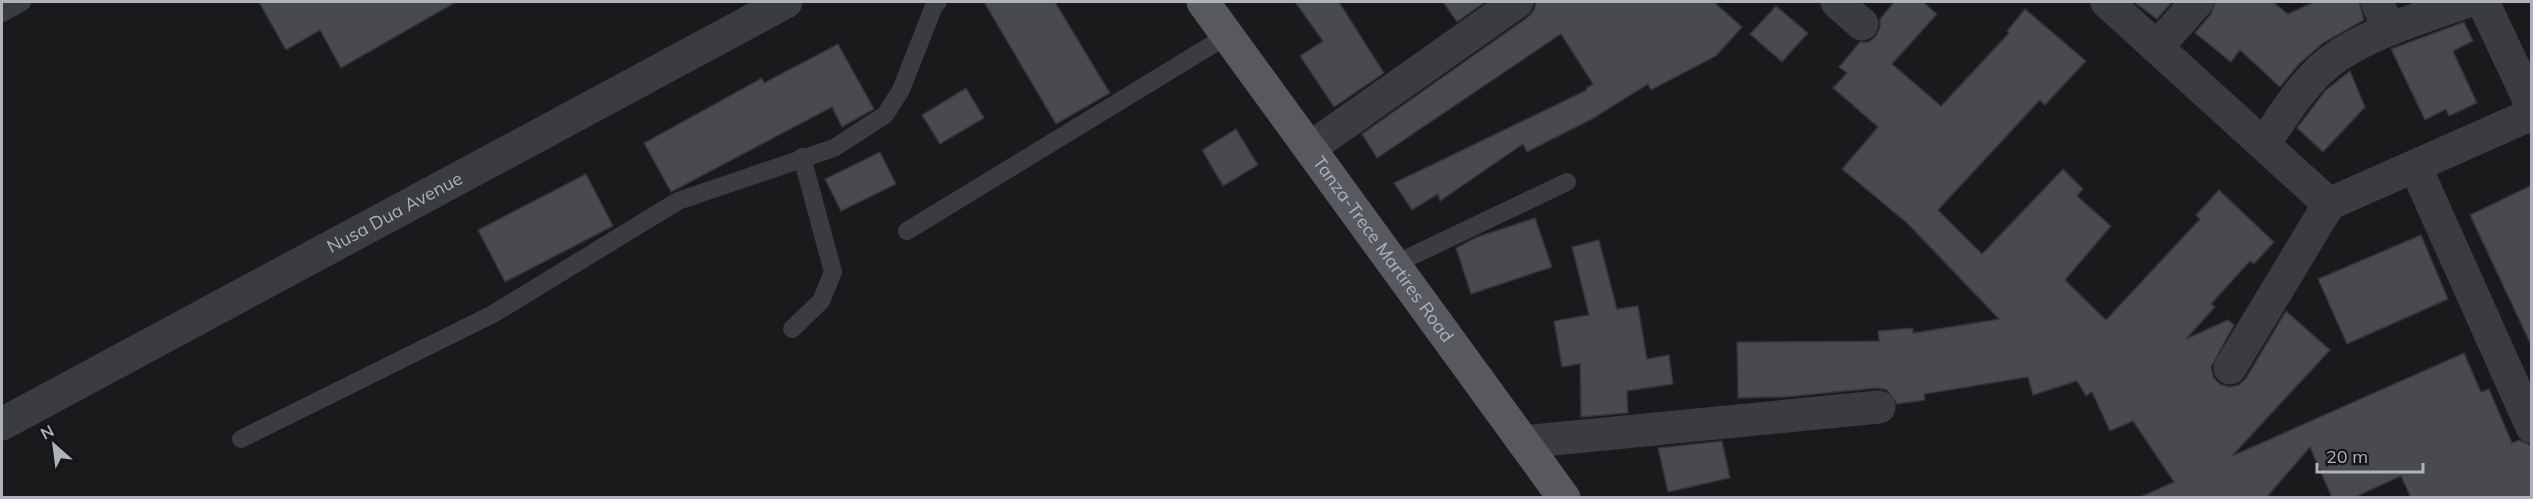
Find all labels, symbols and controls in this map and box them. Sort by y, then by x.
street label: Tanza-Trece Martires Road [1308,152,1459,347]
street label: Nusa Dua Avenue [323,166,466,258]
north arrow [24,415,84,475]
text: N [37,420,57,443]
scale bar [2317,436,2424,474]
text: 20 m [2326,445,2368,468]

